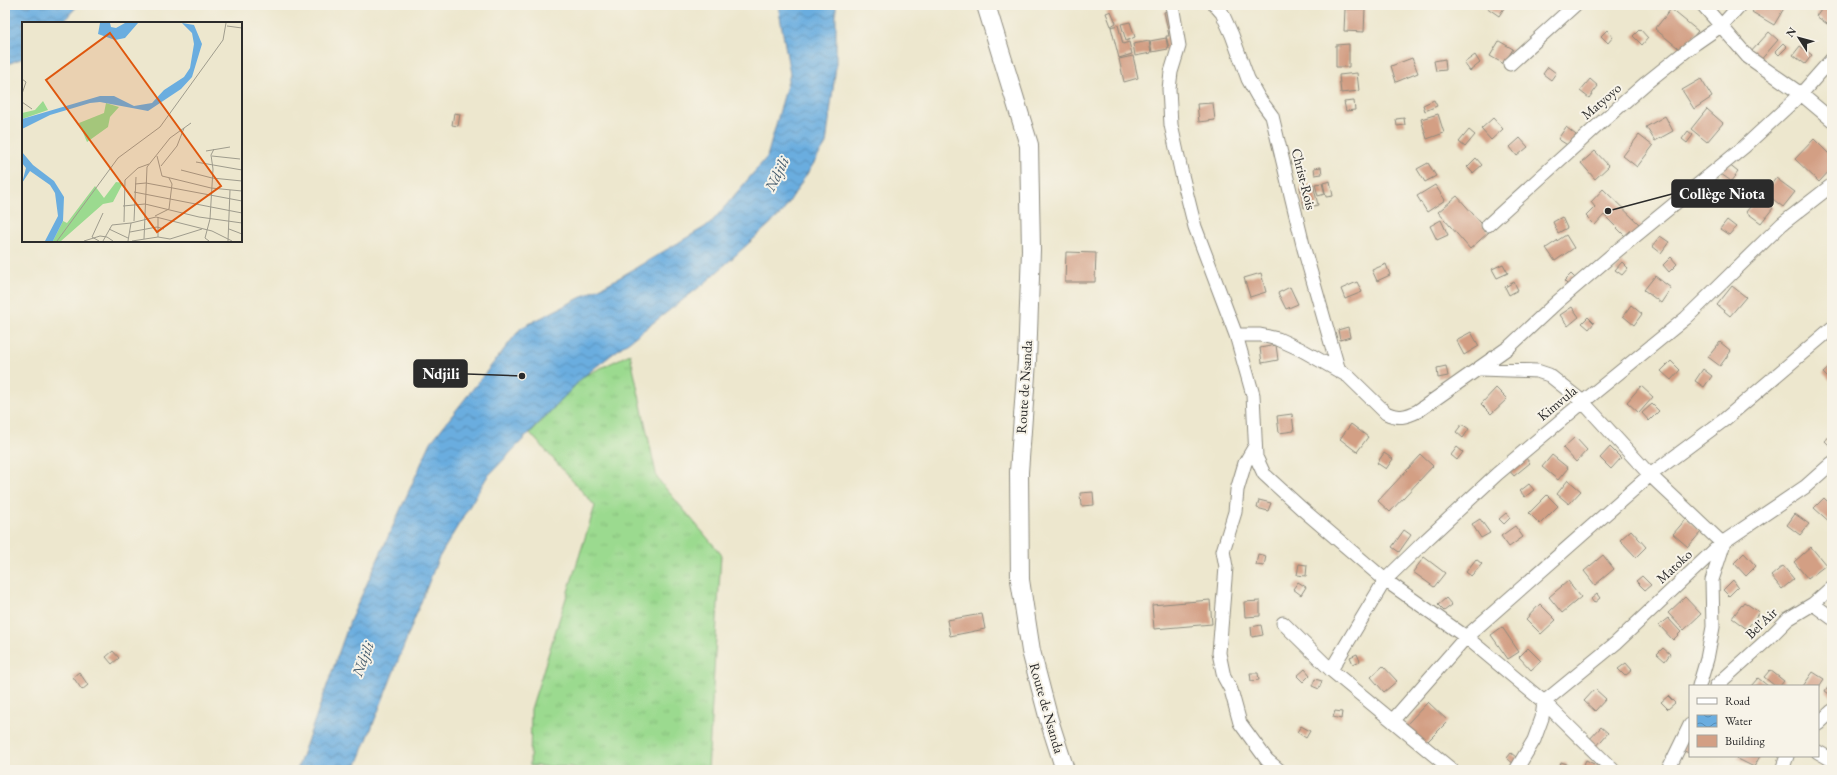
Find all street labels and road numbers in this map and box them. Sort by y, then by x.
street label: Matyoyo [1577,79,1625,123]
street label: Christ-Rois [1288,146,1320,212]
street label: Route de Nsanda [1012,339,1036,434]
street label: Kimvula [1534,381,1581,425]
street label: Matoko [1652,545,1696,587]
street label: Bel'Air [1741,603,1781,643]
street label: Route de Nsanda [1025,661,1069,756]

